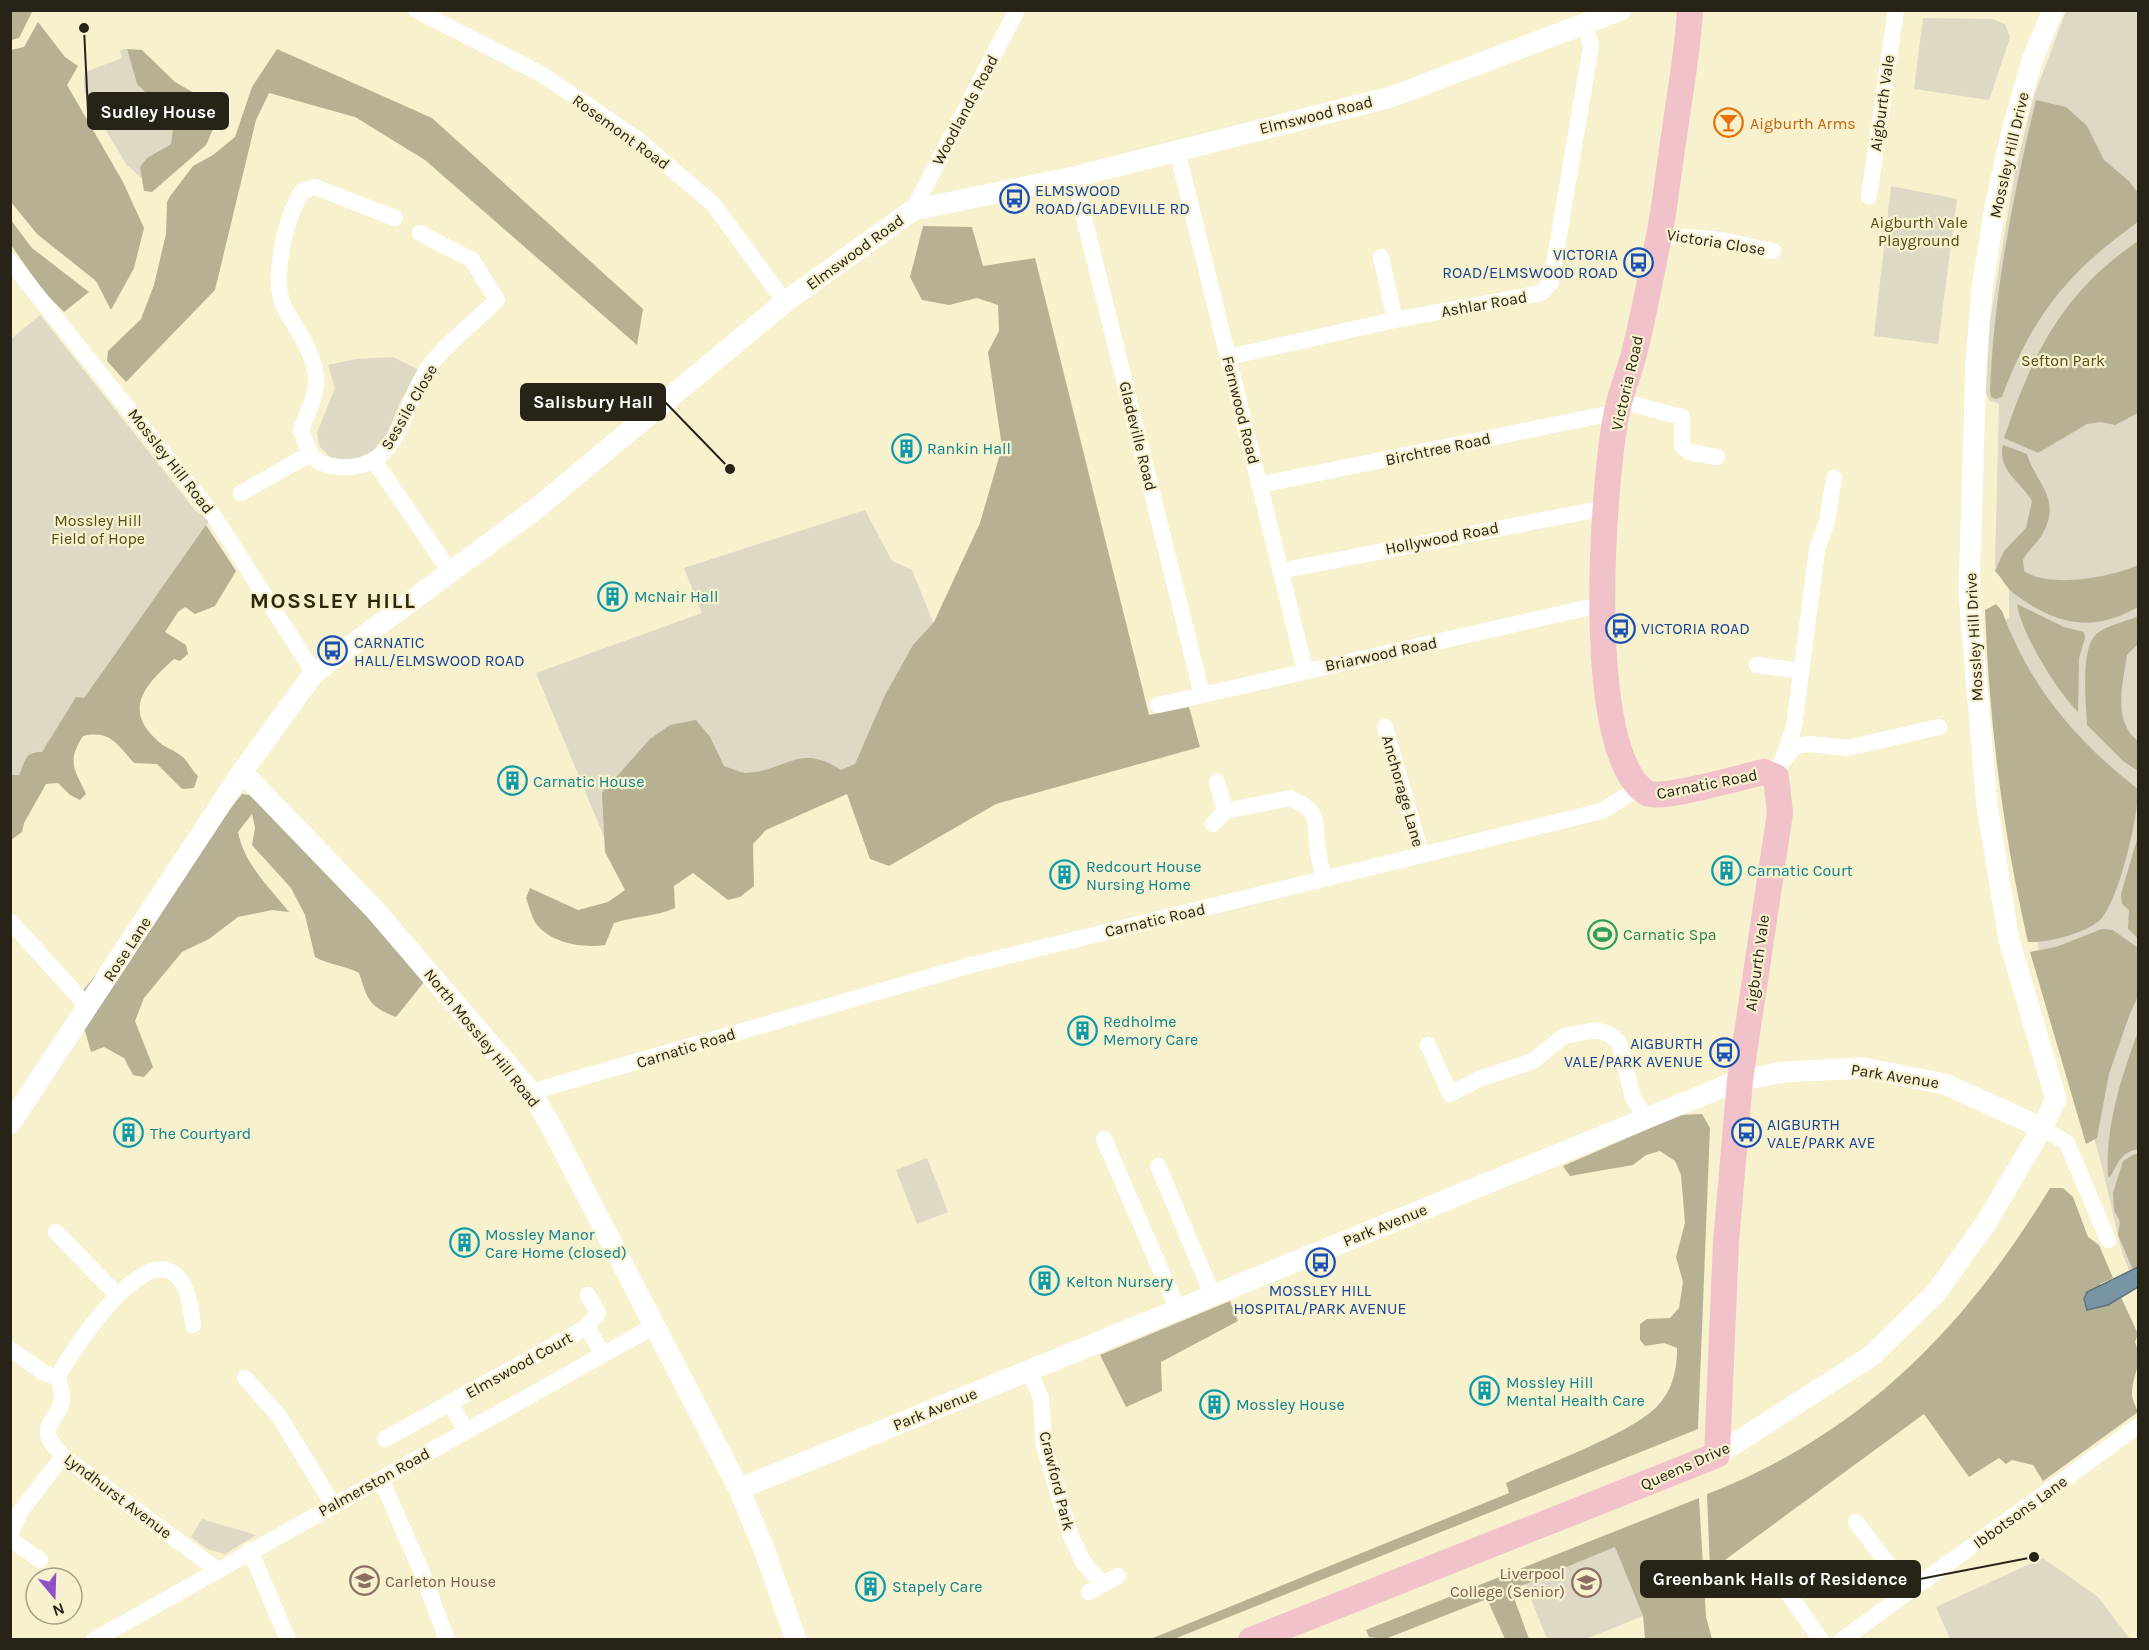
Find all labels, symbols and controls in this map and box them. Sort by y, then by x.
street label: Woodlands Road [928,52,1002,168]
street label: Aigburth Vale [1866,53,1898,153]
street label: Rosemont Road [569,90,673,174]
street label: Mossley Hill Drive [1985,90,2033,220]
street label: Elmswood Road [1257,92,1375,138]
callout: Sudley House [88,93,228,129]
text: Sudley House [100,101,216,123]
bar icon: Aigburth Arms [1713,107,1745,139]
place label: Aigburth Arms [1750,114,1856,133]
place label: ELMSWOOD ROAD/GLADEVILLE RD [1035,181,1190,218]
bus stop icon: ELMSWOOD ROAD/GLADEVILLE RD [998,183,1030,215]
street label: Elmswood Road [802,210,908,294]
park label: Aigburth Vale Playground [1870,213,1968,250]
street label: Victoria Close [1665,225,1767,259]
place label: VICTORIA ROAD/ELMSWOOD ROAD [1442,245,1618,282]
bus stop icon: VICTORIA ROAD/ELMSWOOD ROAD [1623,247,1655,279]
street label: Ashlar Road [1440,287,1528,321]
street label: Victoria Road [1607,334,1647,432]
park label: Sefton Park [2021,351,2105,370]
street label: Fernwood Road [1218,354,1264,466]
street label: Sessile Close [377,361,441,453]
street label: Gladeville Road [1115,379,1161,493]
callout: Salisbury Hall [521,384,665,420]
text: Salisbury Hall [533,391,653,413]
street label: Mossley Hill Road [124,405,218,517]
street label: Birchtree Road [1384,429,1492,469]
building icon: Rankin Hall [890,432,922,464]
place label: Rankin Hall [927,439,1011,458]
park label: Mossley Hill Field of Hope [51,511,145,548]
street label: Hollywood Road [1384,518,1500,558]
street label: Mossley Hill Drive [1961,572,1987,702]
building icon: McNair Hall [597,580,629,612]
place label: McNair Hall [634,587,718,606]
district label: MOSSLEY HILL [250,588,416,614]
bus stop icon: VICTORIA ROAD [1604,612,1636,644]
place label: VICTORIA ROAD [1641,619,1750,638]
place label: CARNATIC HALL/ELMSWOOD ROAD [354,633,525,670]
street label: Briarwood Road [1323,633,1439,675]
bus stop icon: CARNATIC HALL/ELMSWOOD ROAD [317,635,349,667]
street label: Anchorage Lane [1378,733,1428,849]
building icon: Carnatic House [496,765,528,797]
street label: Carnatic Road [1655,765,1759,803]
place label: Carnatic House [533,772,644,791]
building icon: Carnatic Court [1710,854,1742,886]
place label: Redcourt House Nursing Home [1086,857,1202,894]
building icon: Redcourt House Nursing Home [1049,859,1081,891]
place label: Carnatic Court [1747,861,1853,880]
street label: Carnatic Road [1103,899,1207,941]
street label: Rose Lane [99,913,155,985]
street label: Aigburth Vale [1741,913,1773,1013]
sports icon: Carnatic Spa [1586,918,1618,950]
place label: Carnatic Spa [1623,925,1717,944]
street label: North Mossley Hill Road [420,965,544,1111]
place label: Redholme Memory Care [1103,1012,1198,1049]
building icon: Redholme Memory Care [1066,1014,1098,1046]
street label: Carnatic Road [634,1024,738,1072]
place label: AIGBURTH VALE/PARK AVENUE [1564,1034,1703,1071]
bus stop icon: AIGBURTH VALE/PARK AVENUE [1708,1036,1740,1068]
street label: Park Avenue [1850,1060,1940,1092]
place label: AIGBURTH VALE/PARK AVE [1767,1115,1876,1152]
building icon: The Courtyard [113,1117,145,1149]
bus stop icon: AIGBURTH VALE/PARK AVE [1730,1117,1762,1149]
place label: The Courtyard [150,1124,251,1143]
street label: Park Avenue [1340,1200,1430,1250]
place label: Mossley Manor Care Home (closed) [485,1225,627,1262]
building icon: Mossley Manor Care Home (closed) [448,1227,480,1259]
bus stop icon: MOSSLEY HILL HOSPITAL/PARK AVENUE [1304,1246,1336,1278]
building icon: Kelton Nursery [1029,1265,1061,1297]
place label: Kelton Nursery [1066,1272,1173,1291]
place label: MOSSLEY HILL HOSPITAL/PARK AVENUE [1234,1281,1406,1318]
street label: Elmswood Court [462,1328,576,1402]
place label: Mossley Hill Mental Health Care [1506,1373,1645,1410]
building icon: Mossley Hill Mental Health Care [1469,1375,1501,1407]
street label: Park Avenue [890,1384,980,1434]
building icon: Mossley House [1199,1388,1231,1420]
place label: Mossley House [1236,1395,1345,1414]
street label: Crawford Park [1035,1429,1079,1533]
street label: Queens Drive [1637,1438,1733,1494]
street label: Palmerston Road [315,1443,433,1521]
street label: Lyndhurst Avenue [61,1449,175,1543]
street label: Ibbotsons Lane [1969,1472,2071,1552]
callout: Greenbank Halls of Residence [1641,1561,1920,1597]
place label: Liverpool College (Senior) [1450,1564,1565,1601]
school or university icon: Carleton House [348,1565,380,1597]
north arrow [24,1566,84,1626]
school or university icon: Liverpool College (Senior) [1570,1566,1602,1598]
text: Greenbank Halls of Residence [1653,1568,1907,1590]
building icon: Stapely Care [855,1570,887,1602]
place label: Carleton House [385,1572,496,1591]
place label: Stapely Care [892,1577,982,1596]
text: N [50,1599,67,1621]

